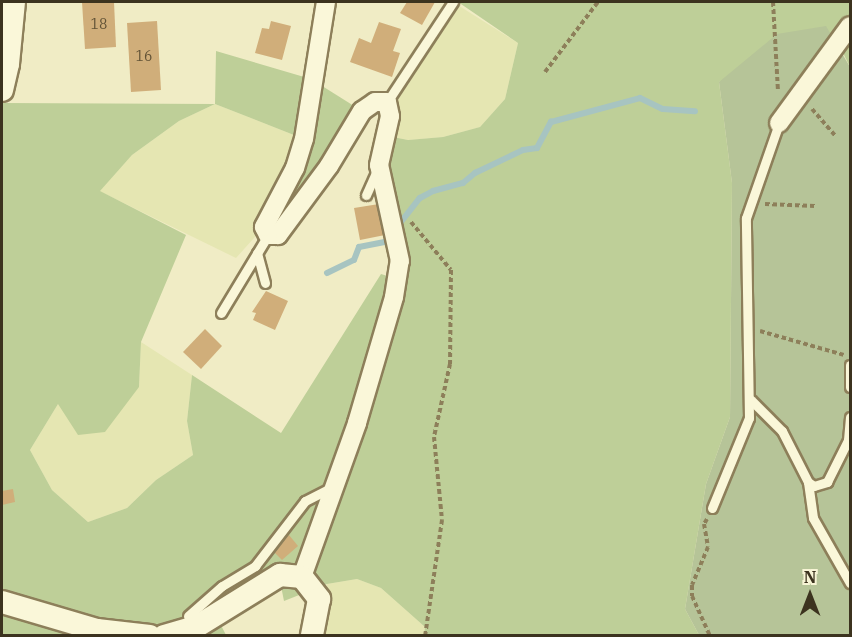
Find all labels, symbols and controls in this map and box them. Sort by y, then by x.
house number: 18 [91,16,107,32]
house number: 16 [136,48,152,64]
north arrow [780,565,840,625]
text: N [804,567,816,587]

